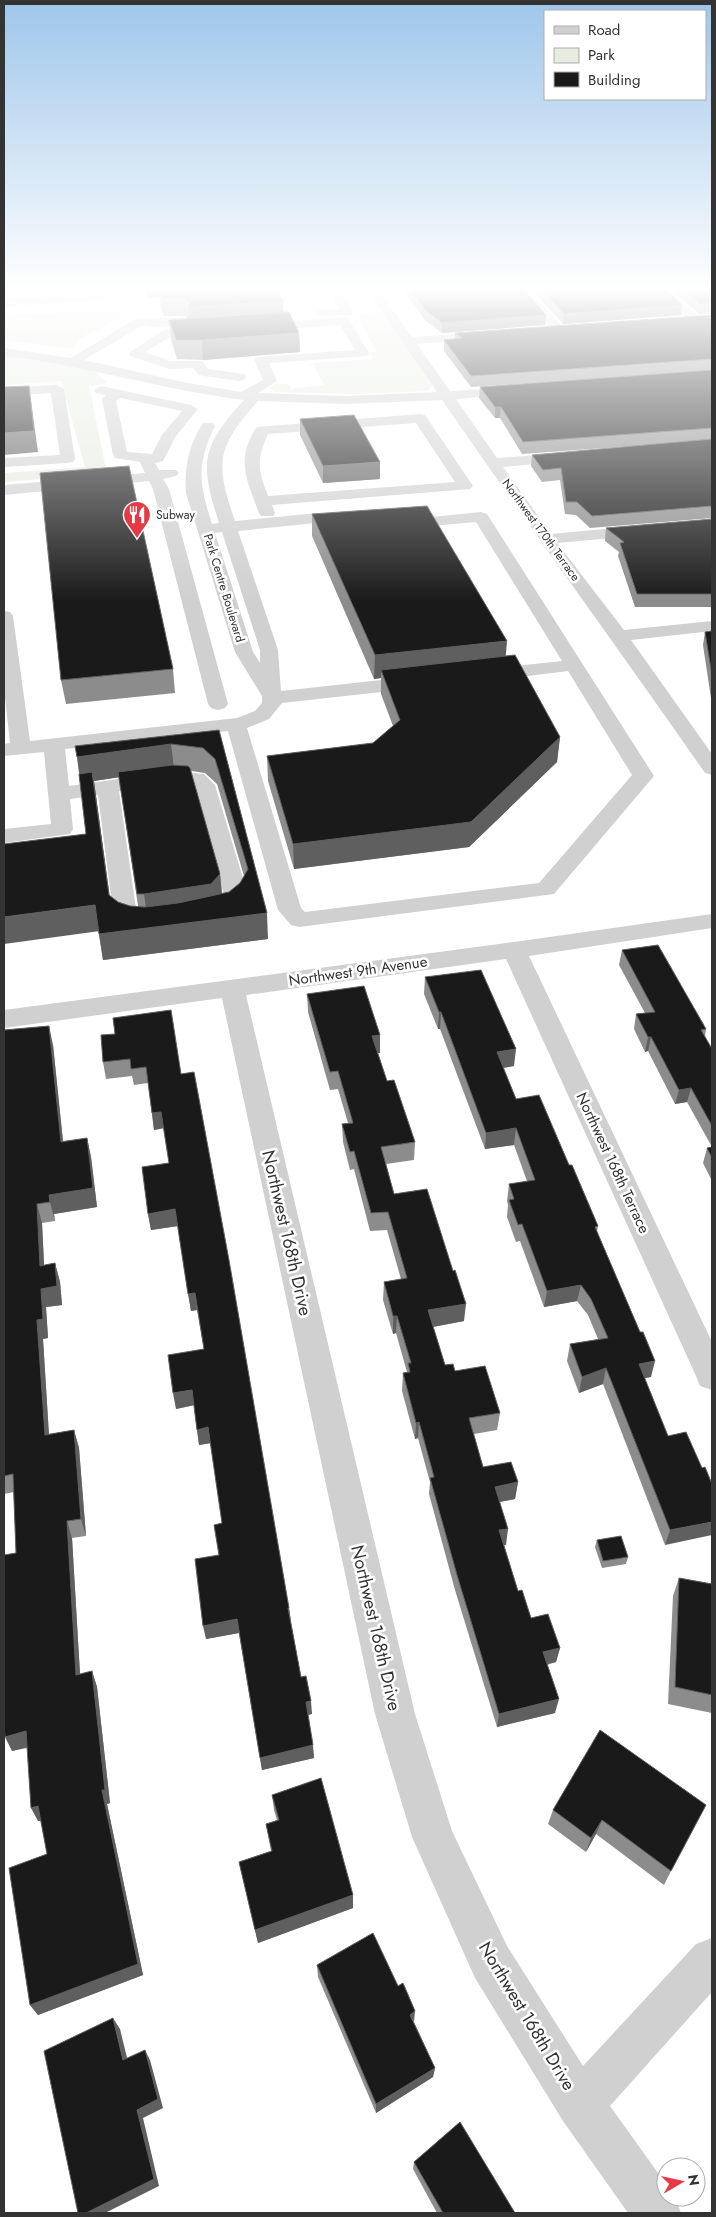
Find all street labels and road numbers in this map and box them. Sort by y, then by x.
street label: Northwest 170th Terrace [498,475,584,585]
street label: Park Centre Boulevard [199,532,249,644]
street label: Northwest 9th Avenue [287,950,429,992]
street label: Northwest 168th Terrace [571,1089,655,1237]
street label: Northwest 168th Drive [255,1148,319,1318]
street label: Northwest 168th Drive [344,1543,408,1713]
street label: Northwest 168th Drive [472,1937,582,2095]

